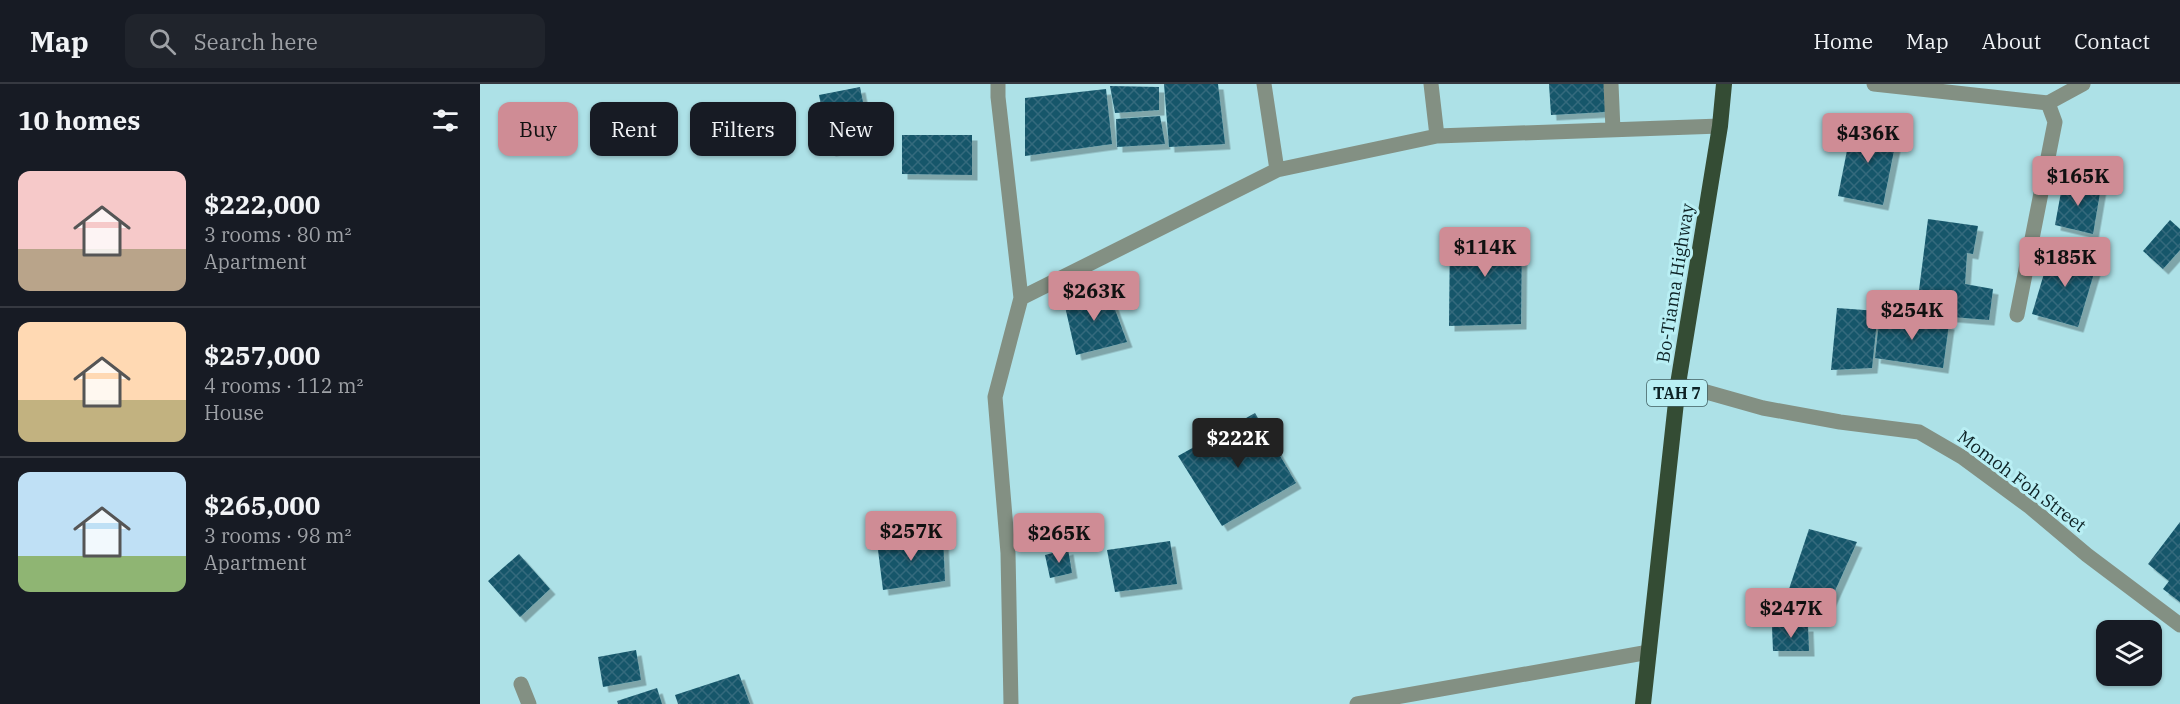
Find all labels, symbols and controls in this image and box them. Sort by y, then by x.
search box [125,14,545,68]
text: Map [30,23,89,60]
icon: search [146,25,179,58]
text: Search here [194,27,318,56]
text: Home [1813,27,1873,55]
text: Map [1906,27,1949,55]
text: About [1982,27,2041,55]
text: Contact [2074,27,2150,55]
chip: Buy [498,102,578,156]
chip: Rent [590,102,678,156]
chip: Filters [690,102,796,156]
chip: New [808,102,894,156]
text: 10 homes [18,103,140,137]
icon: filters [429,104,462,137]
pin: $436K [1826,113,1910,164]
text: $436K [1836,119,1900,146]
pin: $165K [2036,156,2120,207]
text: $165K [2046,162,2110,189]
text: $222,000 [204,187,320,221]
icon: home [66,195,138,267]
street label: Bo-Tiama Highway [1651,201,1699,364]
text: 3 rooms · 80 m² [204,221,351,248]
pin: $114K [1443,227,1527,278]
text: $114K [1453,233,1517,260]
pin: $185K [2023,237,2107,288]
text: $185K [2033,243,2097,270]
text: Apartment [204,248,307,275]
pin: $263K [1052,271,1136,322]
text: $263K [1062,277,1126,304]
pin: $254K [1870,290,1954,341]
text: $254K [1880,296,1944,323]
text: $257,000 [204,338,320,372]
icon: home [66,346,138,418]
text: 4 rooms · 112 m² [204,372,363,399]
road number: TAH 7 [1647,380,1707,406]
text: House [204,399,264,426]
pin: $222K [1196,418,1280,469]
text: $222K [1206,424,1270,451]
street label: Momoh Foh Street [1953,425,2091,537]
text: $265,000 [204,488,320,522]
icon: home [66,496,138,568]
pin: $257K [869,511,953,562]
pin: $265K [1017,513,1101,564]
text: $257K [879,517,943,544]
text: $265K [1027,519,1091,546]
text: 3 rooms · 98 m² [204,522,351,549]
text: Apartment [204,549,307,576]
pin: $247K [1749,588,1833,639]
text: $247K [1759,594,1823,621]
map controls [2096,620,2162,686]
button: layers [2096,620,2162,686]

